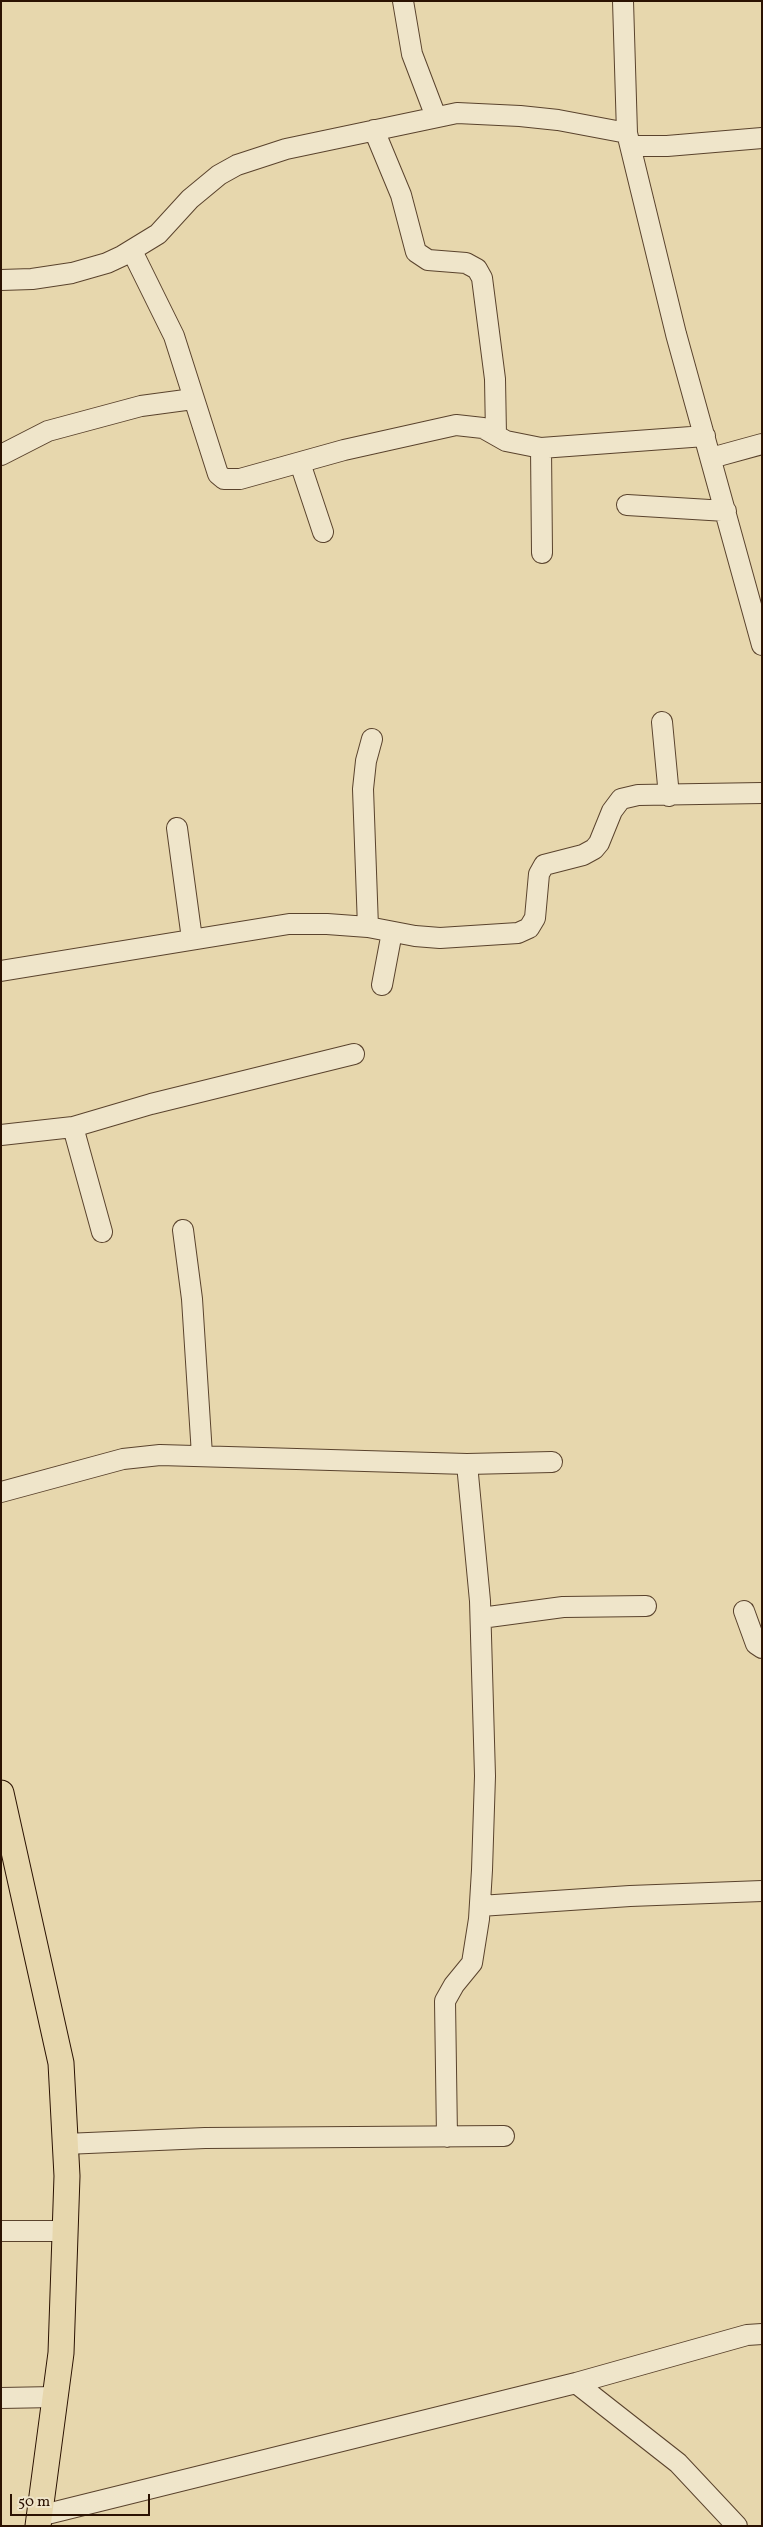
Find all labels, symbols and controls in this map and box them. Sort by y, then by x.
scale bar [12,2484,152,2516]
text: 50 m [18,2492,50,2513]

